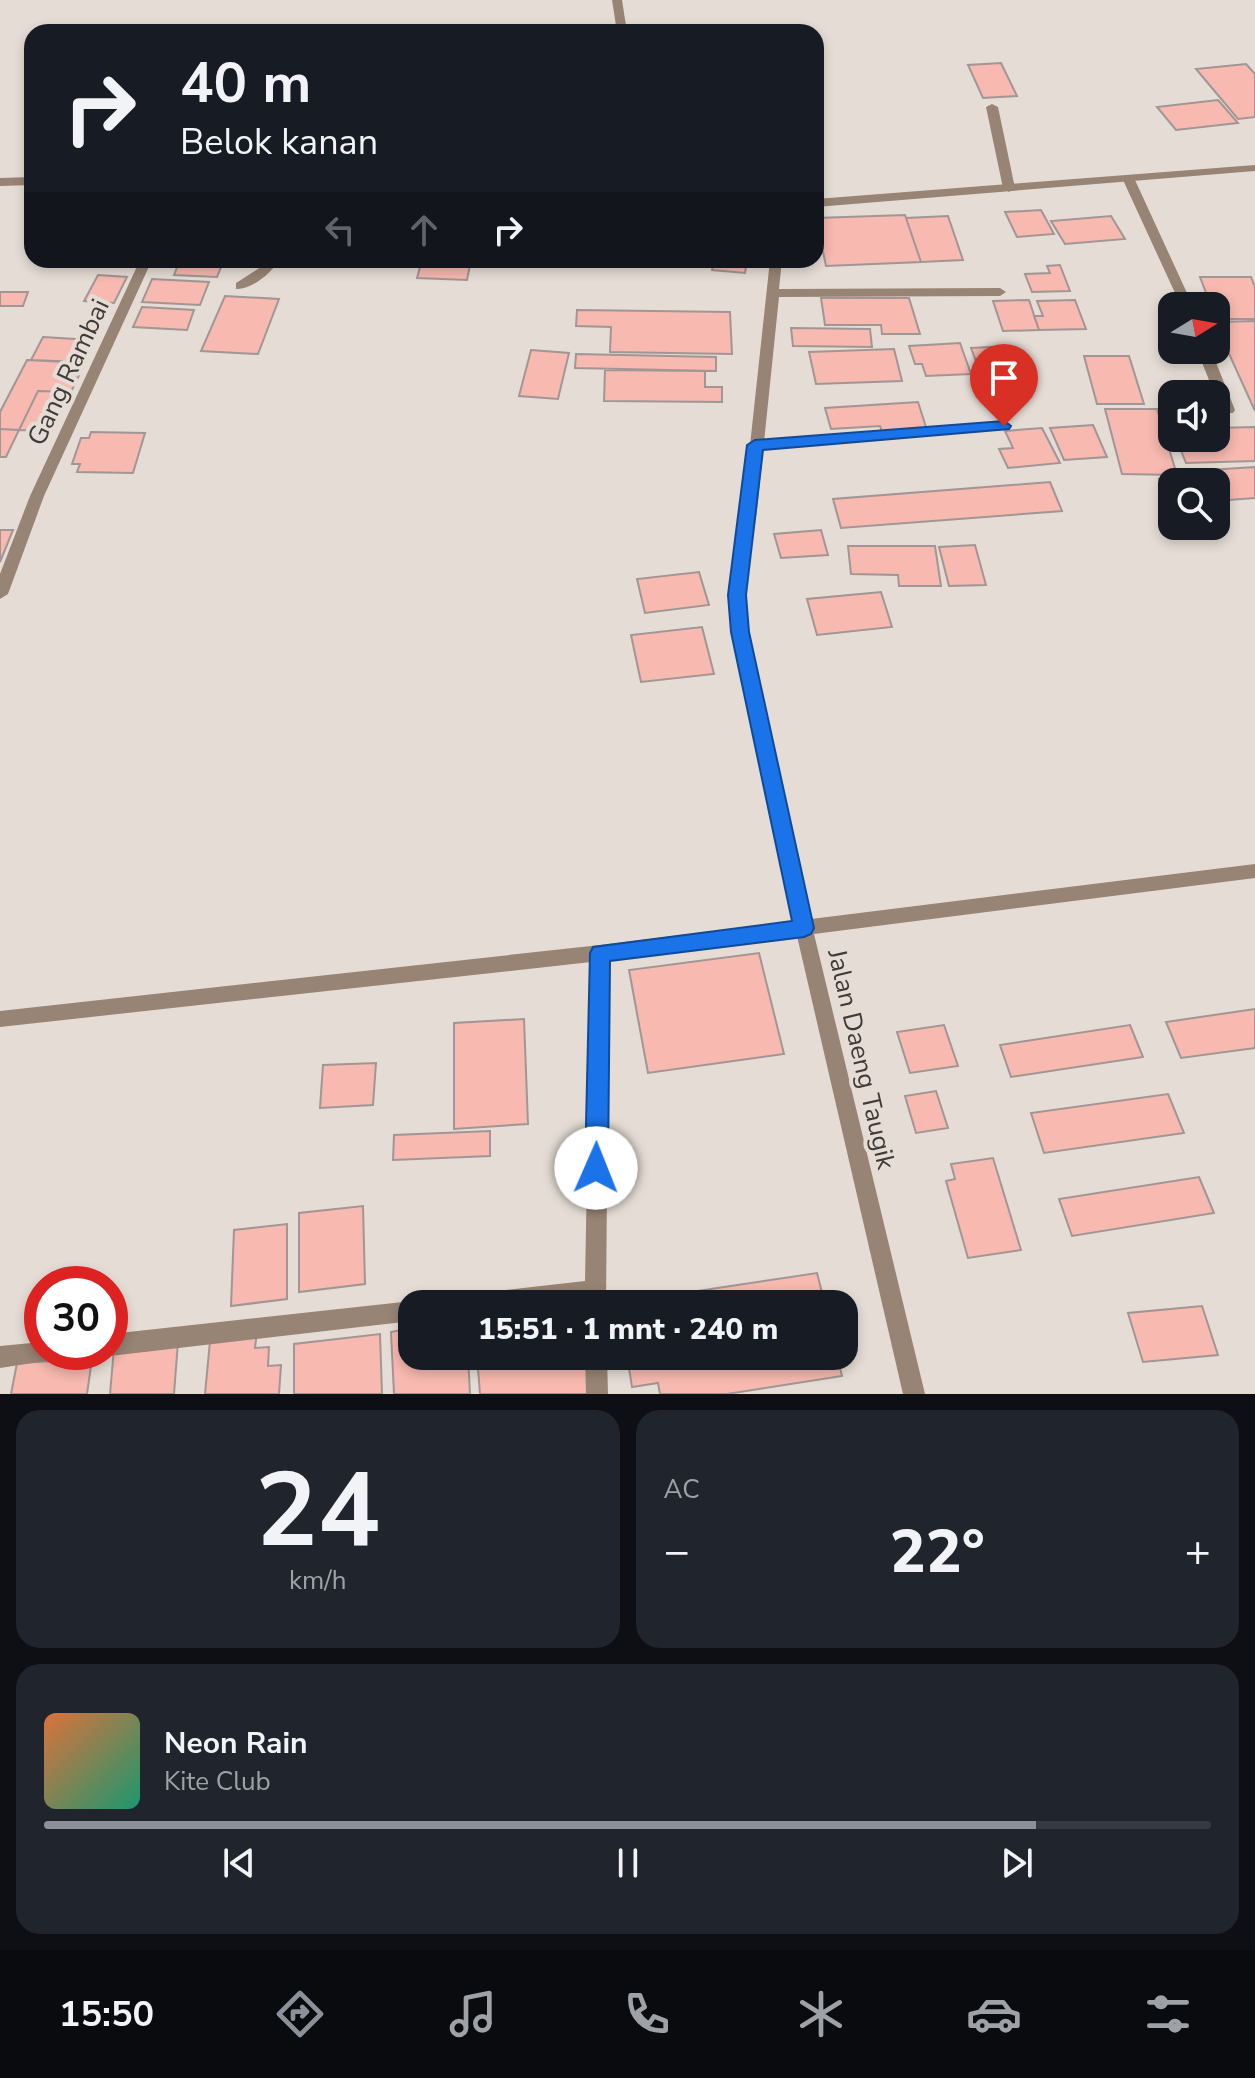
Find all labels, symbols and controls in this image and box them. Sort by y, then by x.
text: 40 m [180,45,311,122]
icon: right [48,56,152,160]
text: Belok kanan [180,118,378,167]
icon: left [318,208,362,252]
icon: ahead [402,208,446,252]
icon: right [486,208,530,252]
north arrow [1158,292,1230,364]
map controls [1158,292,1230,540]
street label: Gang Rambai [19,293,118,451]
pin [970,344,1038,426]
icon: arrive [982,356,1026,400]
button: sound [1158,380,1230,452]
button: search [1158,468,1230,540]
street label: Jalan Daeng Taugik [819,945,904,1174]
position arrow [554,1126,638,1210]
speed limit sign: 30 [24,1266,128,1370]
text: 15:51 · 1 mnt · 240 m [478,1309,778,1350]
text: 24 [255,1440,380,1582]
text: AC [664,1472,700,1507]
text: 22° [890,1511,985,1593]
text: − [664,1522,690,1582]
text: + [1185,1522,1211,1582]
text: km/h [289,1563,346,1598]
text: Neon Rain [164,1723,308,1764]
text: Kite Club [164,1764,271,1799]
icon: previous [217,1841,261,1885]
icon: pause [606,1841,650,1885]
icon: next [995,1841,1039,1885]
icon: directions [272,1986,328,2042]
icon: music [445,1986,501,2042]
icon: phone [619,1986,675,2042]
icon: climate [793,1986,849,2042]
icon: car [966,1986,1022,2042]
icon: filters [1140,1986,1196,2042]
text: 15:50 [59,1990,154,2039]

